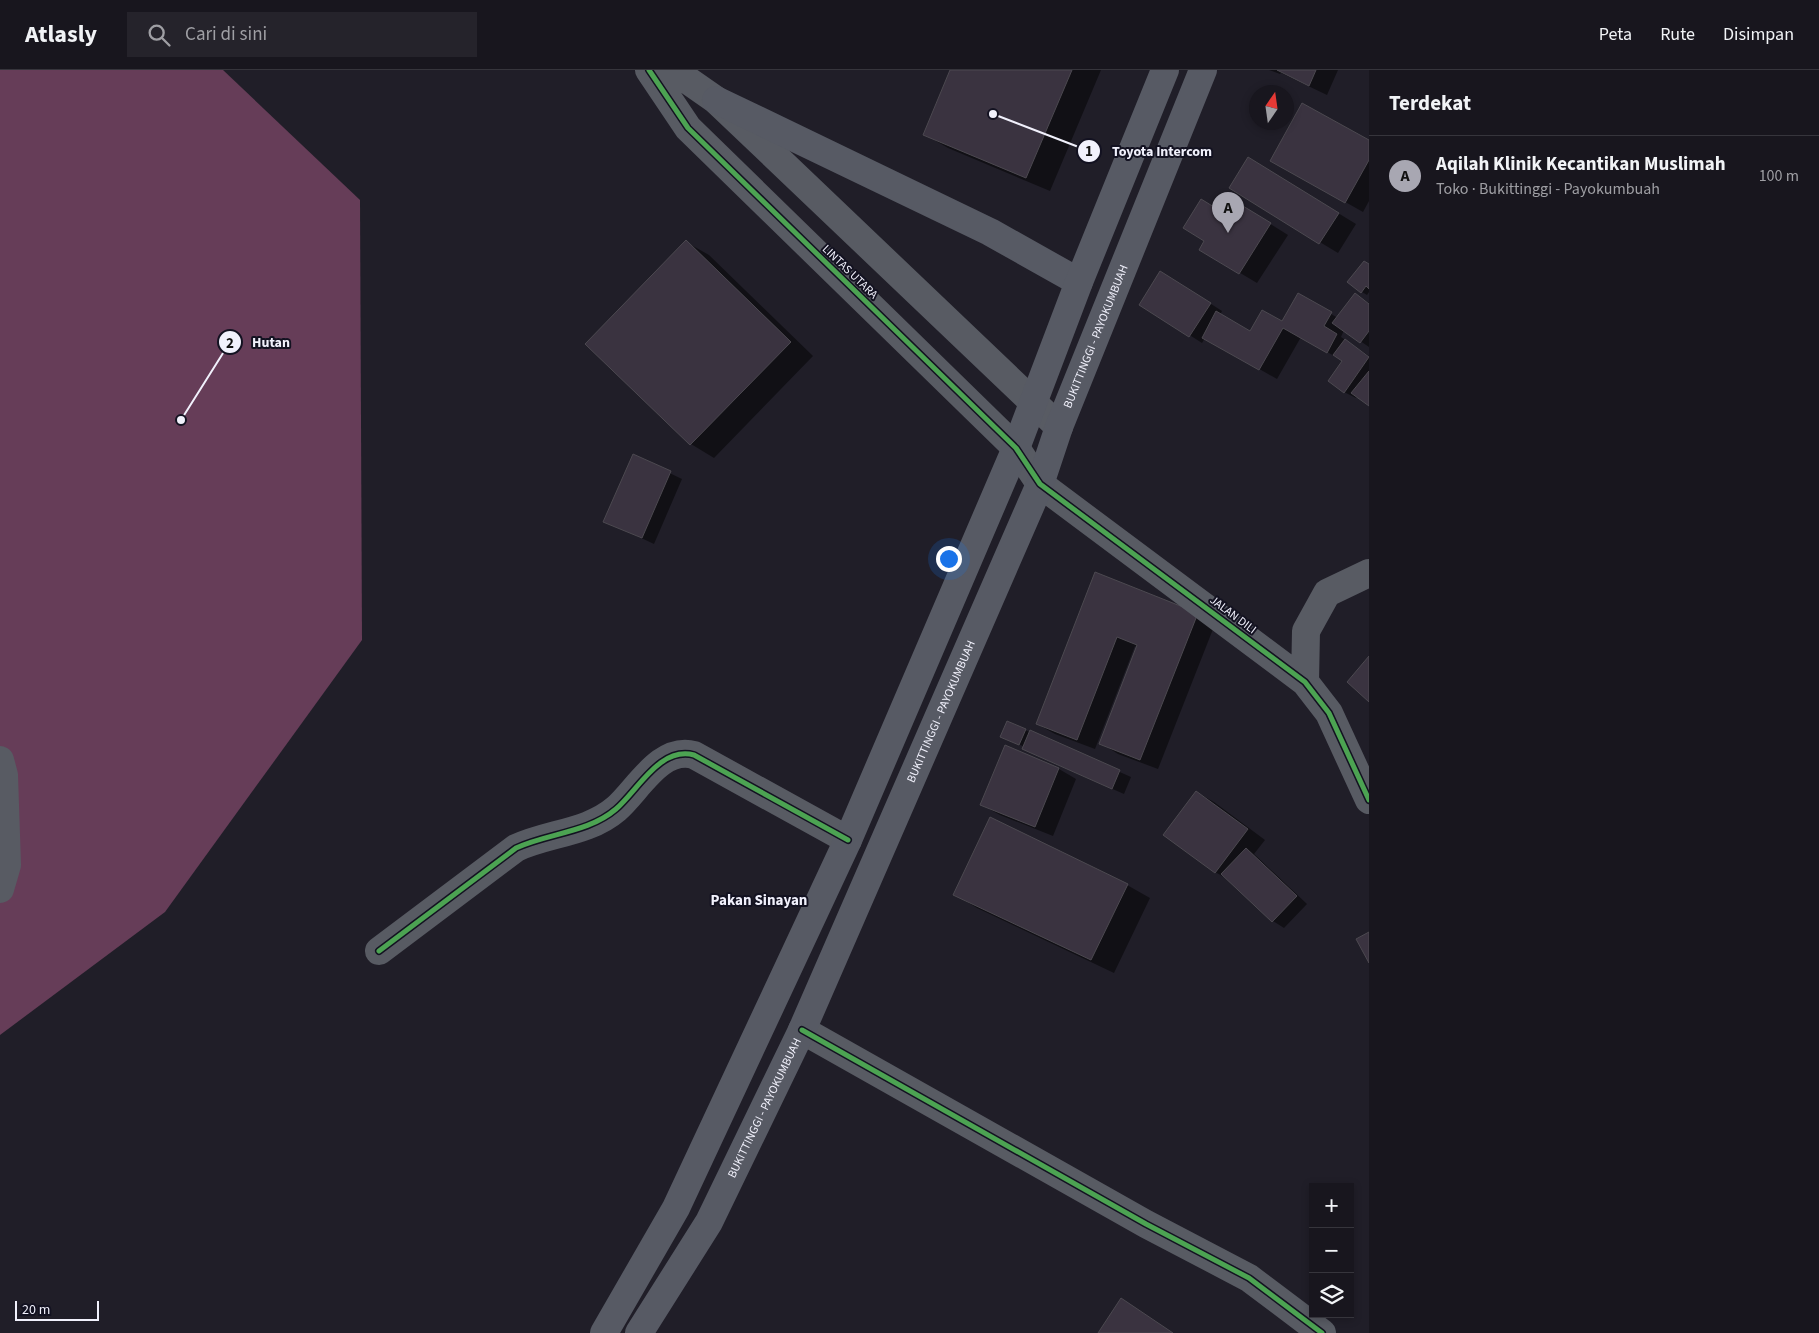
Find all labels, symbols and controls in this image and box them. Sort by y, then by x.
search box [127,12,477,57]
text: Atlasly [25,17,97,52]
icon: search [145,21,173,49]
text: Cari di sini [185,21,267,48]
text: Peta [1599,22,1632,47]
text: Rute [1660,22,1695,47]
text: Disimpan [1723,22,1794,47]
north arrow [1249,85,1294,130]
text: Terdekat [1389,88,1471,118]
callout: Toyota Intercom [1077,137,1222,166]
text: 1 [1085,141,1093,162]
text: Toyota Intercom [1112,142,1212,162]
text: Aqilah Klinik Kecantikan Muslimah [1436,151,1726,178]
text: A [1400,165,1410,187]
text: 100 m [1759,165,1799,187]
text: Toko · Bukittinggi - Payokumbuah [1436,178,1660,200]
pin: A [1212,192,1244,233]
street label: LINTAS UTARA [818,241,882,303]
street label: BUKITTINGGI - PAYOKUMBUAH [1059,262,1132,411]
callout: Hutan [217,328,300,357]
text: 2 [226,333,234,354]
text: Hutan [252,333,290,353]
your location [936,546,962,572]
street label: JALAN DILI [1206,592,1260,638]
street label: BUKITTINGGI - PAYOKUMBUAH [902,638,979,785]
district label: Pakan Sinayan [711,890,807,911]
street label: BUKITTINGGI - PAYOKUMBUAH [723,1035,805,1181]
map controls [1309,1183,1354,1318]
button: + [1309,1183,1354,1228]
button: − [1309,1228,1354,1273]
button: layers [1309,1273,1354,1318]
scale bar [15,1298,99,1321]
text: 20 m [22,1300,50,1320]

